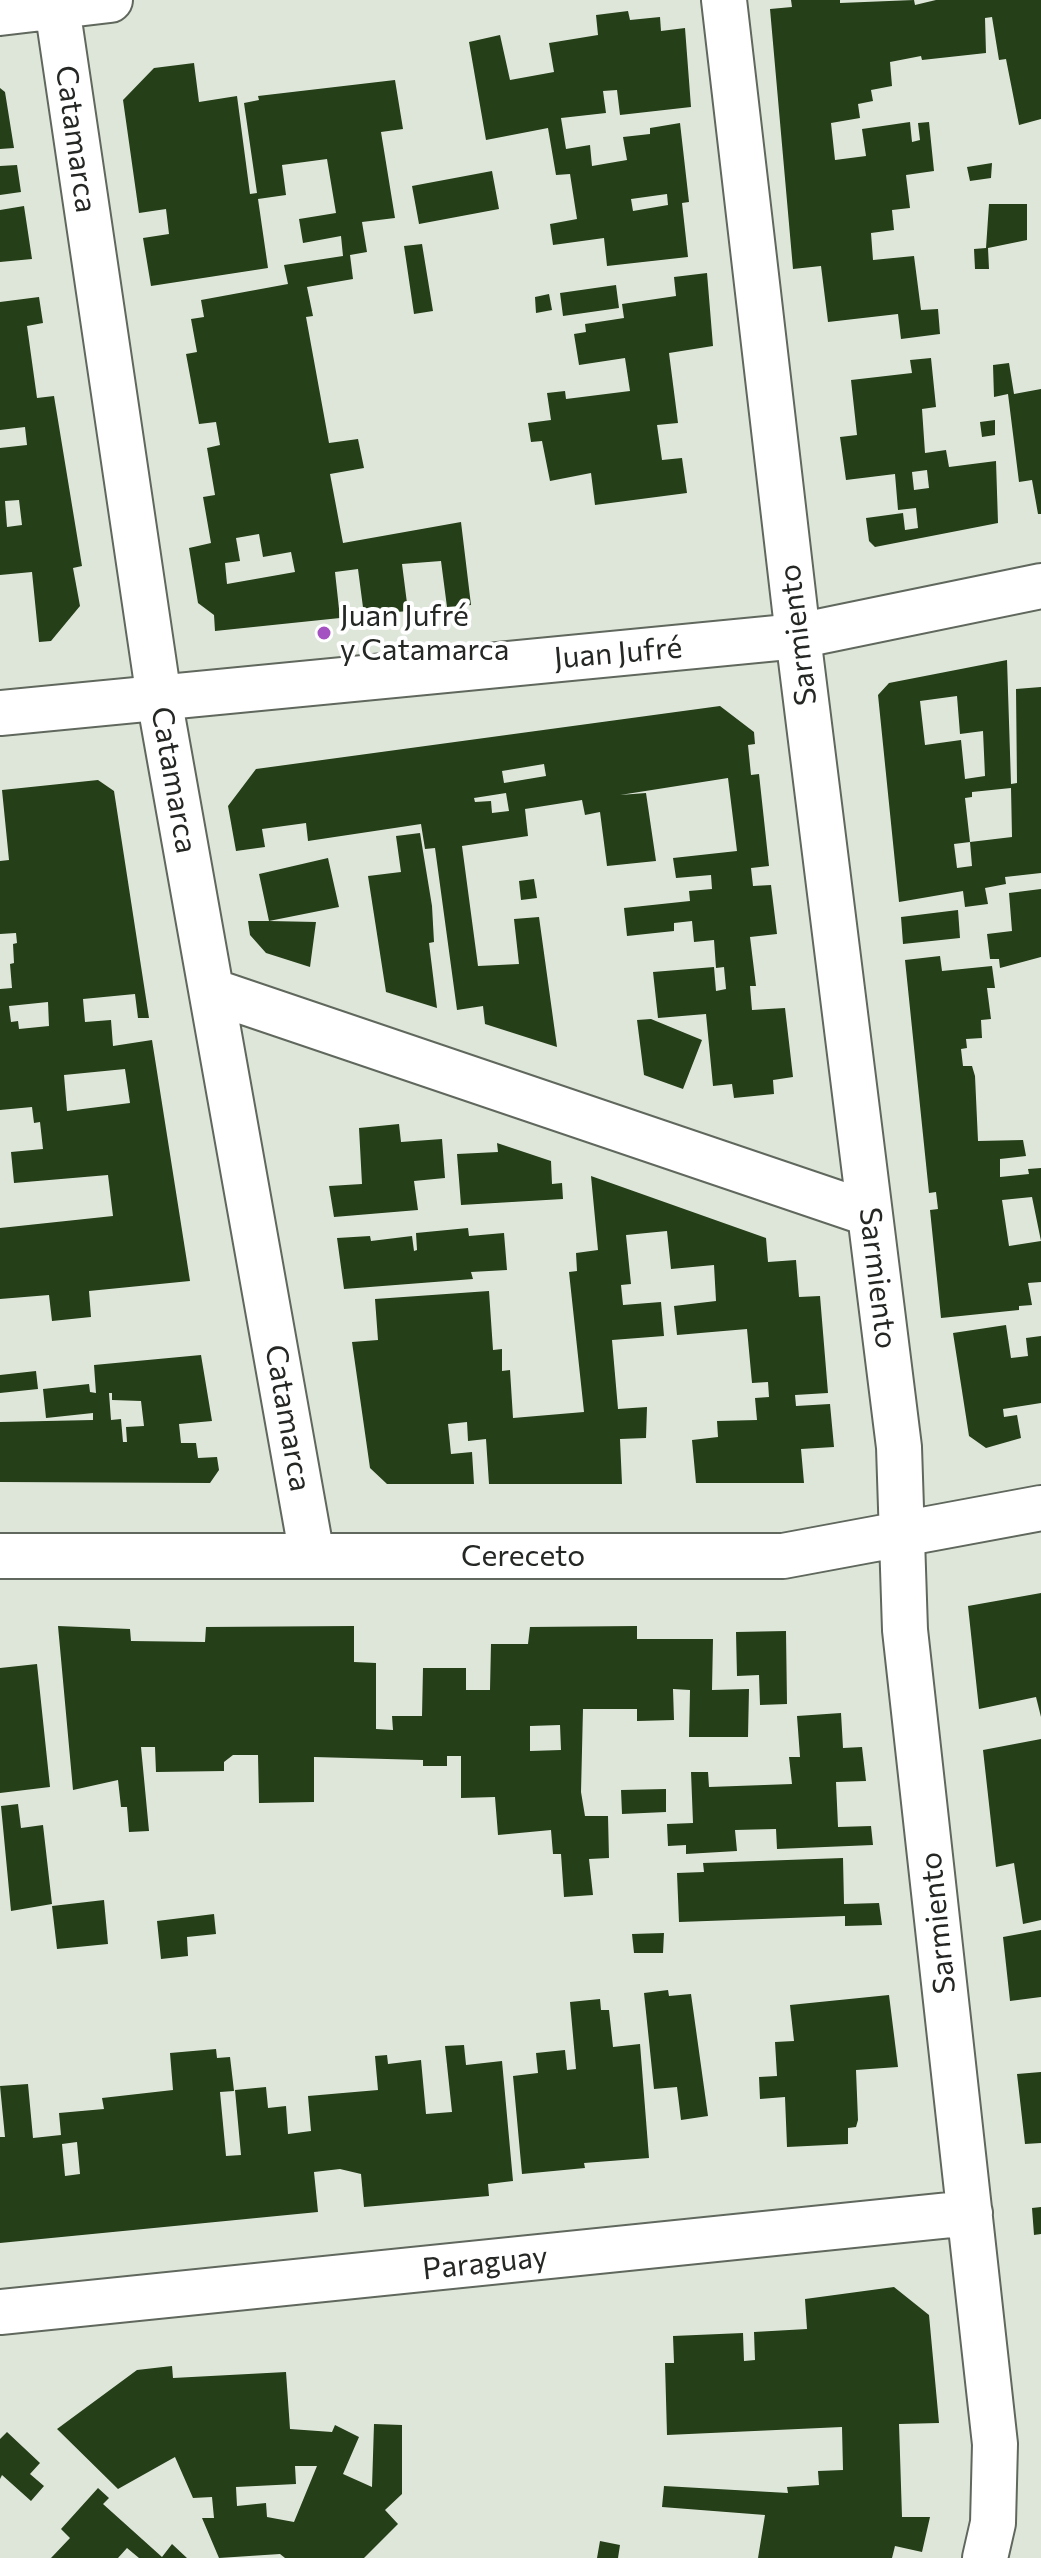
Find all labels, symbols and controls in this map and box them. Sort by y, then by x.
street label: Catamarca [48,63,104,215]
street label: Sarmiento [771,562,825,708]
place label: Juan Jufré y Catamarca [340,598,509,668]
marker: Juan Jufré y Catamarca [315,624,333,642]
street label: Juan Jufré [552,629,684,677]
street label: Catamarca [143,704,205,856]
street label: Sarmiento [851,1205,905,1351]
street label: Catamarca [257,1342,319,1494]
street label: Cereceto [461,1538,585,1574]
street label: Sarmiento [913,1850,963,1996]
street label: Paraguay [421,2239,549,2287]

